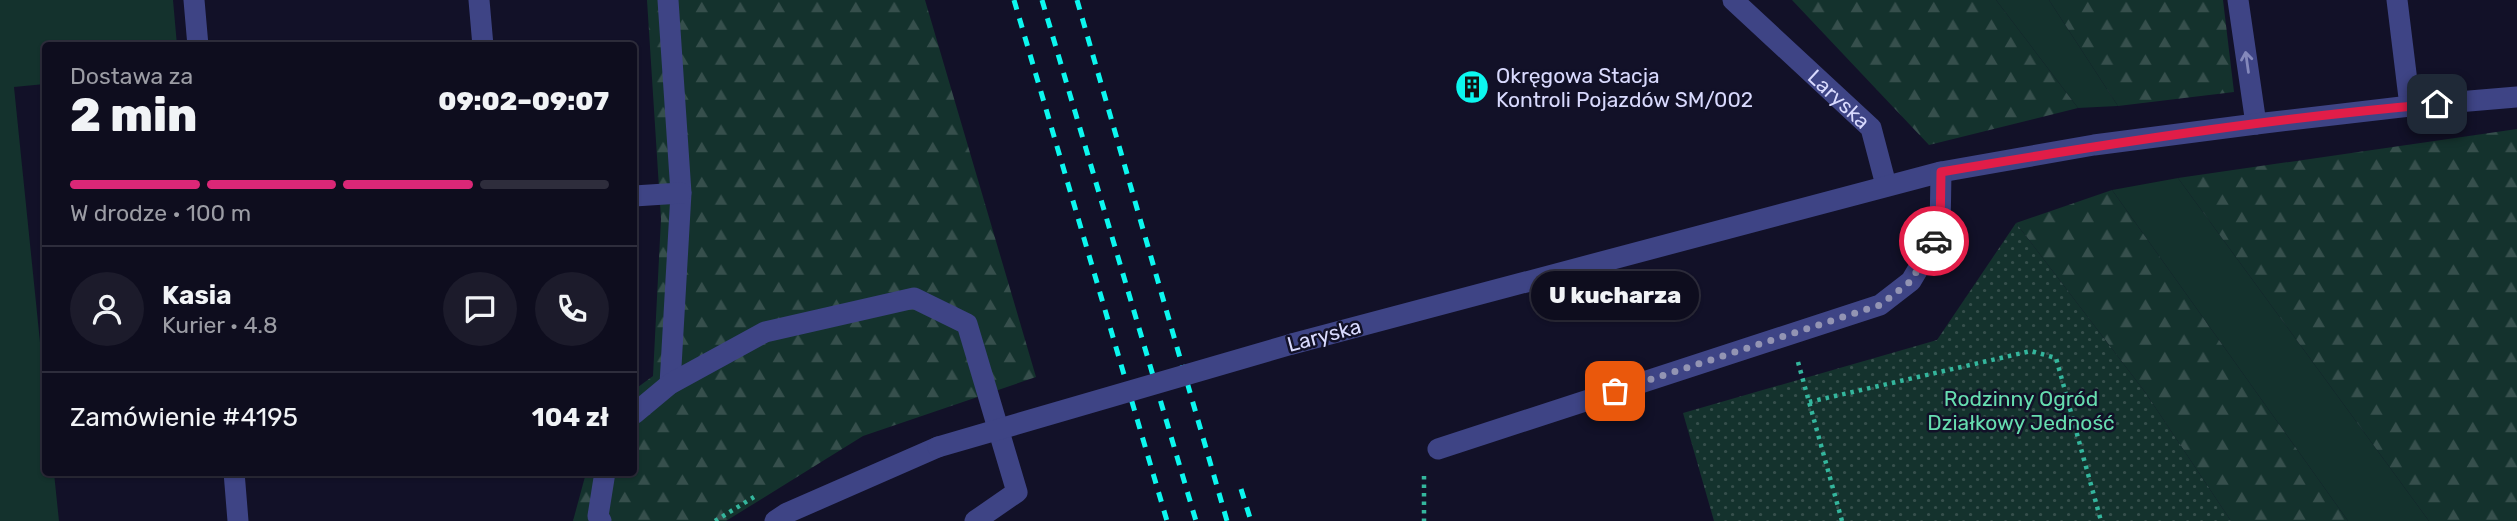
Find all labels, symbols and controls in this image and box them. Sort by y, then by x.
one-way arrow [2240,51,2253,74]
text: Dostawa za [70,62,193,90]
place label: Okręgowa Stacja Kontroli Pojazdów SM/002 [1496,63,1753,112]
street label: Laryska [1803,64,1876,133]
building icon: Okręgowa Stacja Kontroli Pojazdów SM/002 [1453,68,1491,106]
pin [2407,74,2467,134]
icon: home [2418,85,2456,123]
text: 09:02–09:07 [438,86,609,117]
text: 2 min [70,88,197,143]
text: W drodze · 100 m [70,199,251,227]
courier [1899,206,1969,276]
icon: car [1915,222,1953,260]
button: person [70,272,144,346]
button: chat [443,272,517,346]
button: phone [535,272,609,346]
callout: U kucharza [1531,272,1699,321]
text: Kasia [162,280,232,311]
text: U kucharza [1549,281,1681,309]
text: Kurier · 4.8 [162,311,278,339]
street label: Laryska [1284,313,1364,357]
pin [1585,361,1645,421]
icon: bag [1596,372,1634,410]
park label: Rodzinny Ogród Działkowy Jedność [1927,386,2115,435]
text: Zamówienie #4195 [70,402,298,433]
text: 104 zł [532,402,609,433]

